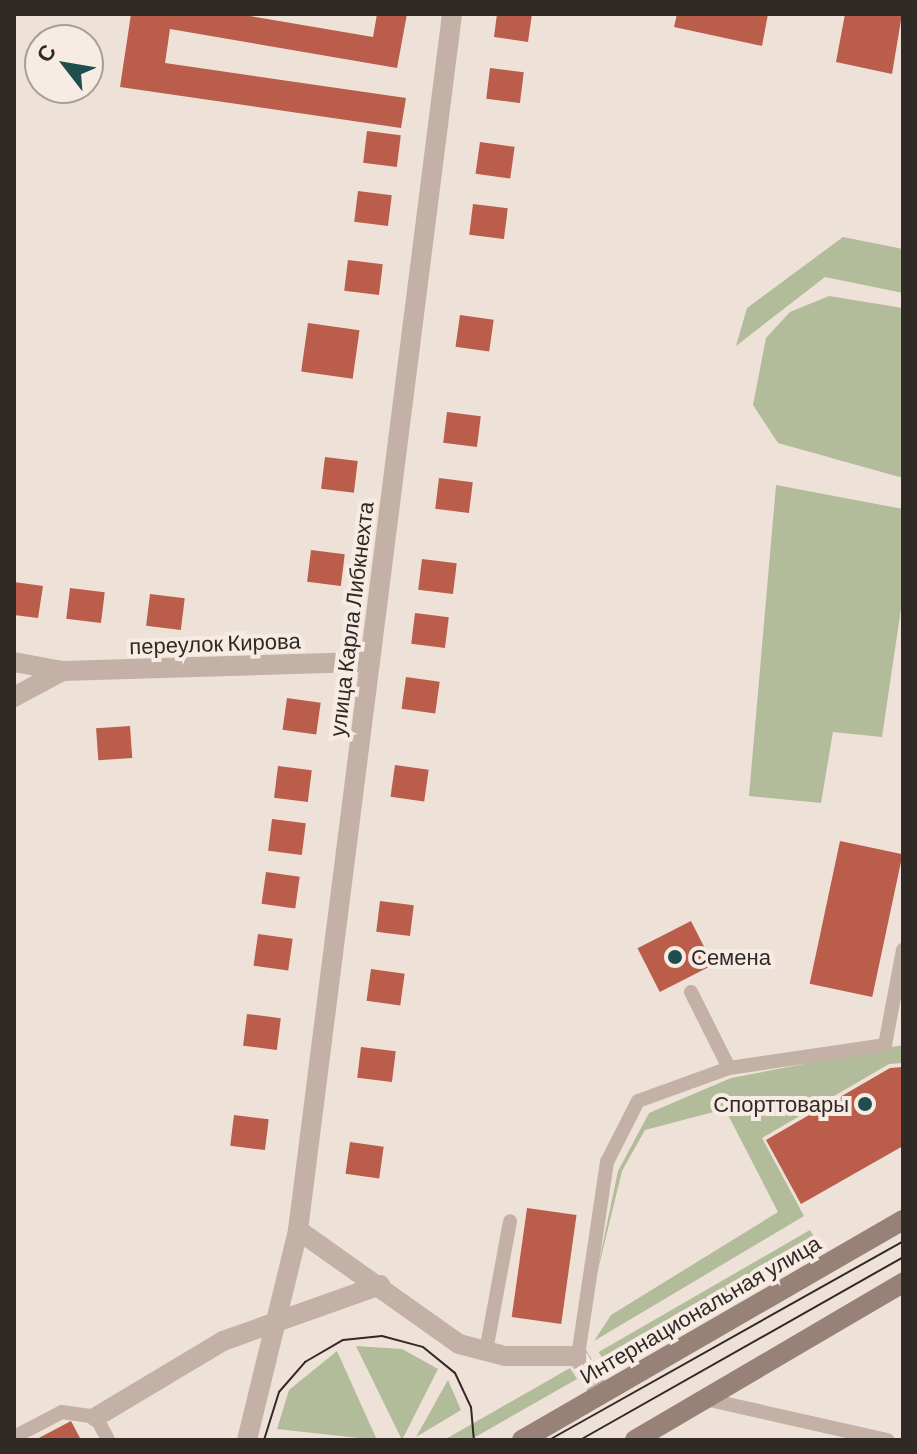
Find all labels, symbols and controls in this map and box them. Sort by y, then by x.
north arrow [24,24,104,104]
text: С [30,39,60,66]
street label: улица Карла Либкнехта [323,500,379,738]
street label: переулок Кирова [129,627,301,659]
place label: Семена [691,944,771,970]
marker: Семена [666,948,684,966]
place label: Спорттовары [713,1091,849,1117]
marker: Спорттовары [856,1095,874,1113]
street label: Интернациональная улица [575,1229,825,1389]

